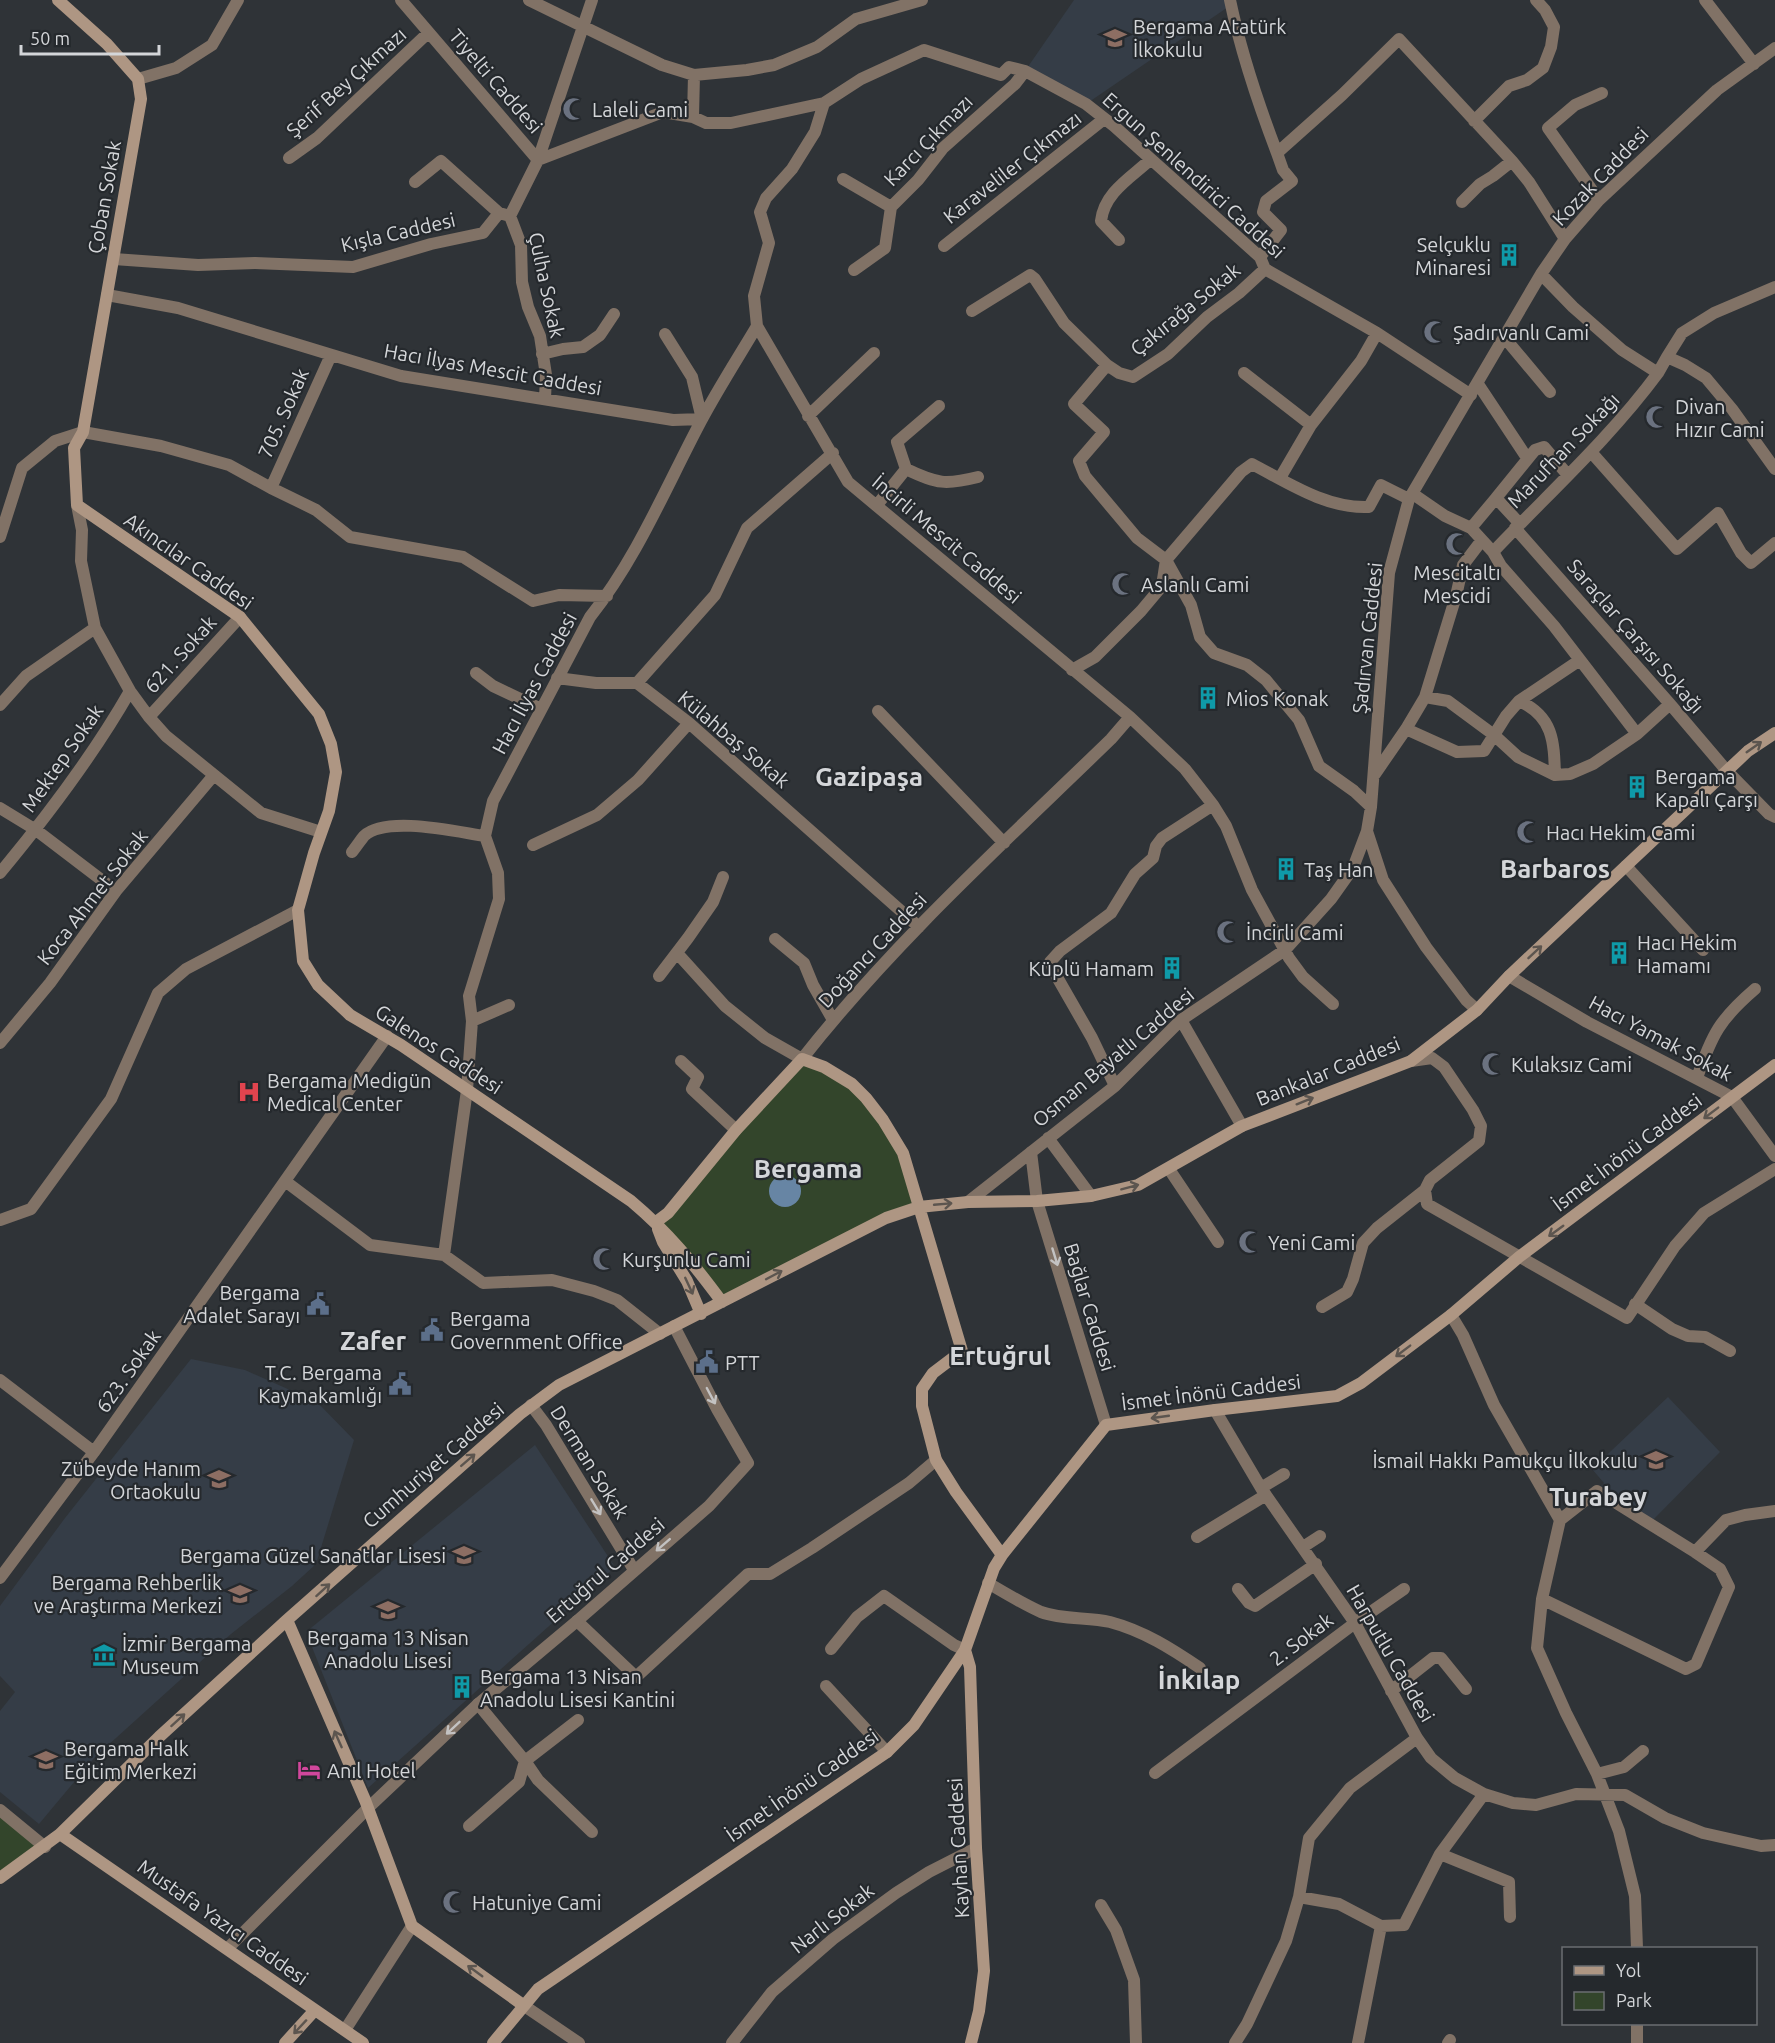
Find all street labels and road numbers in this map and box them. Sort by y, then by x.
street label: Şerif Bey Çıkmazı [281,22,411,142]
street label: Tiyelti Caddesi [445,24,547,138]
street label: Ergun Şenlendirici Caddesi [1098,87,1290,263]
street label: Karcı Çıkmazı [879,90,977,190]
street label: Karaveliler Çıkmazı [939,106,1085,228]
street label: Kozak Caddesi [1547,122,1653,230]
street label: Çoban Sokak [83,139,125,255]
street label: Kışla Caddesi [339,208,457,256]
street label: Çulha Sokak [525,230,569,340]
street label: Çakırağa Sokak [1126,258,1244,360]
street label: Hacı İlyas Mescit Caddesi [382,339,604,399]
street label: 705. Sokak [253,364,313,462]
street label: Marufhan Sokağı [1502,388,1624,512]
street label: İncirli Mescit Caddesi [868,470,1026,608]
street label: Akıncılar Caddesi [120,508,258,614]
street label: Saraçlar Çarşısı Sokağı [1563,554,1709,718]
street label: Şadırvan Caddesi [1348,561,1386,715]
street label: Hacı İlyas Caddesi [487,608,581,758]
street label: 621. Sokak [139,611,221,697]
street label: Külahbaş Sokak [674,686,794,792]
street label: Mektep Sokak [16,700,108,816]
street label: Koca Ahmet Sokak [32,825,152,969]
street label: Doğancı Caddesi [813,888,931,1012]
street label: Osman Bayatlı Caddesi [1028,983,1198,1131]
street label: Hacı Yamak Sokak [1585,991,1737,1085]
street label: Galenos Caddesi [371,999,507,1099]
street label: Bankalar Caddesi [1253,1032,1403,1110]
street label: İsmet İnönü Caddesi [1548,1088,1706,1216]
street label: Bağlar Caddesi [1060,1240,1120,1374]
street label: 623. Sokak [91,1325,165,1417]
street label: İsmet İnönü Caddesi [1120,1370,1302,1414]
street label: Cumhuriyet Caddesi [358,1397,508,1533]
street label: Derman Sokak [546,1401,634,1523]
street label: Ertuğrul Caddesi [541,1512,669,1628]
street label: Harputlu Caddesi [1342,1580,1440,1726]
street label: 2. Sokak [1265,1608,1337,1670]
street label: İsmet İnönü Caddesi [721,1724,883,1846]
street label: Kayhan Caddesi [943,1777,973,1919]
street label: Mustafa Yazıcı Caddesi [133,1854,313,1990]
street label: Narlı Sokak [786,1878,878,1958]

